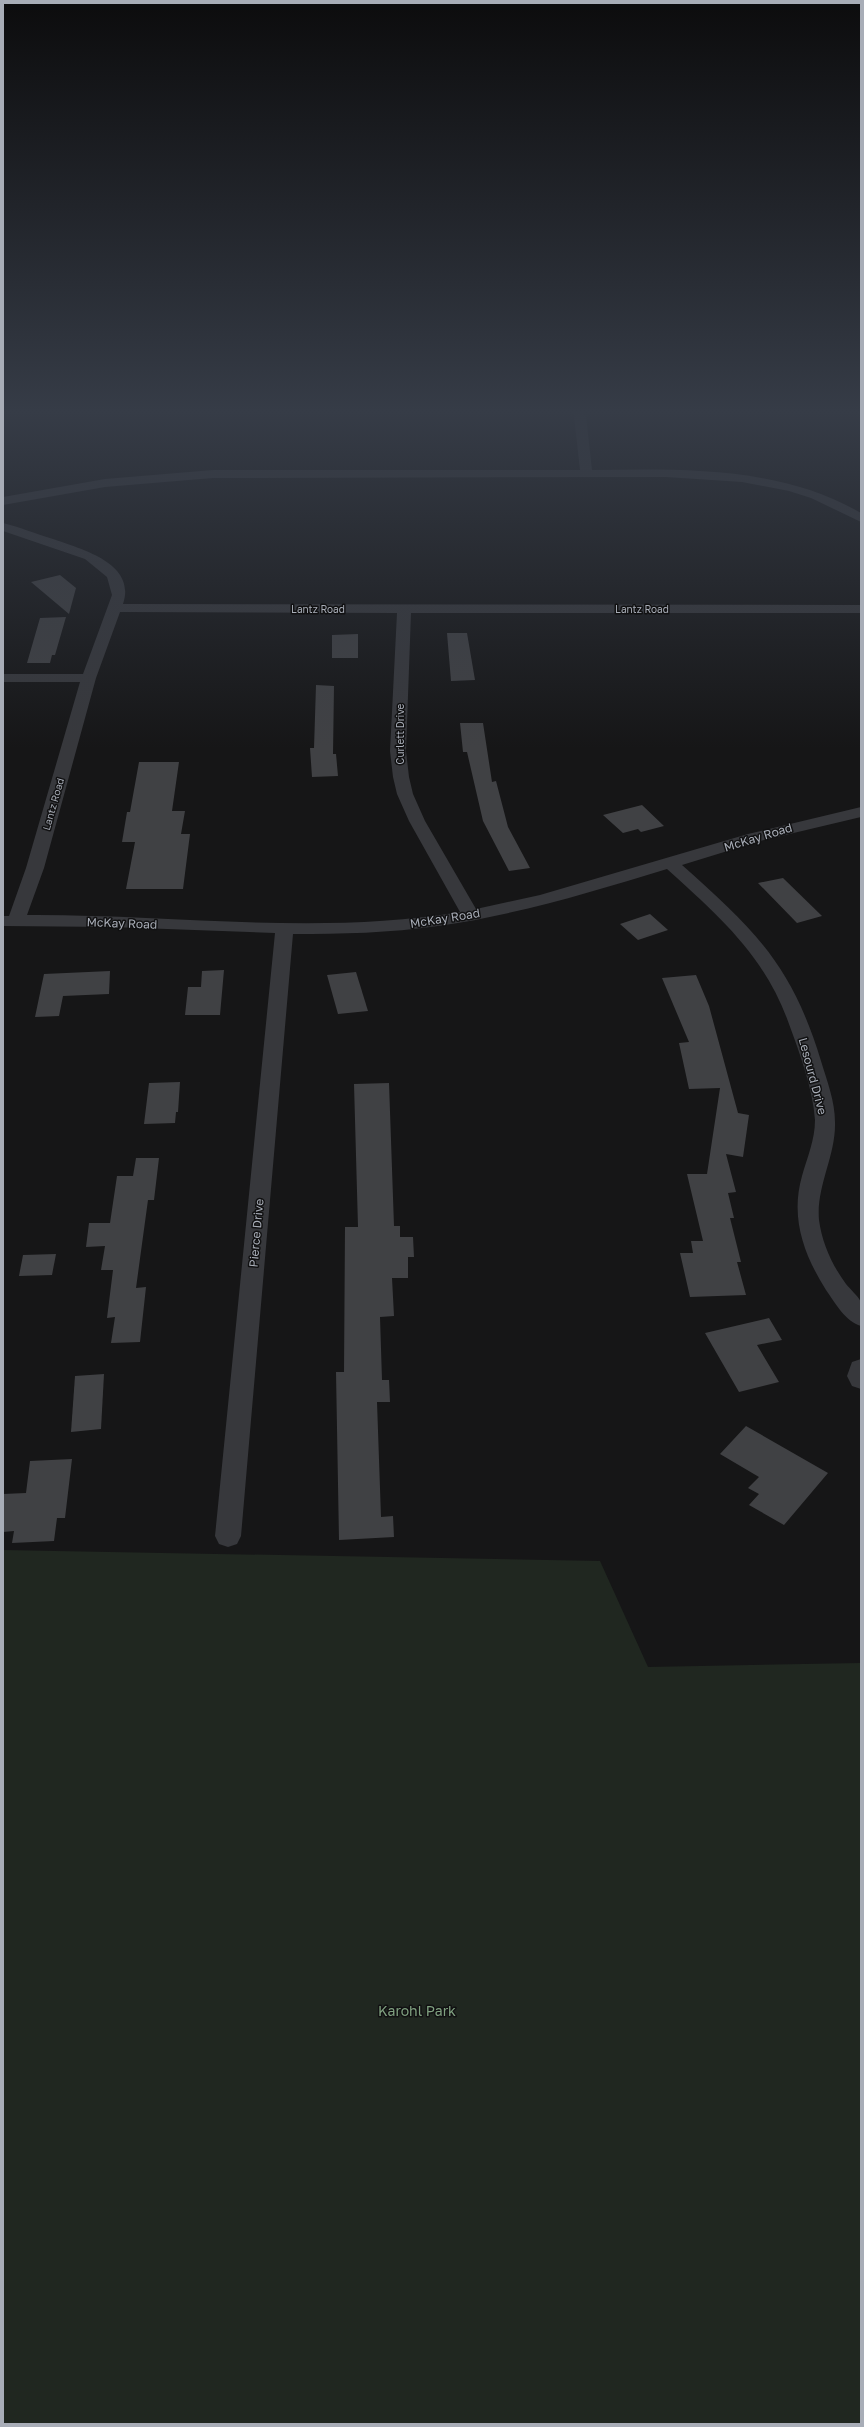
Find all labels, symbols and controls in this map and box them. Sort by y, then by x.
street label: Lantz Road [291,603,345,615]
street label: Lantz Road [615,603,669,615]
street label: Curlett Drive [394,703,406,764]
street label: Lantz Road [40,776,66,832]
street label: McKay Road [722,819,794,855]
street label: McKay Road [409,905,481,931]
street label: McKay Road [86,914,158,932]
street label: Lesourd Drive [796,1036,830,1116]
street label: Pierce Drive [246,1198,266,1268]
park label: Karohl Park [378,2002,456,2019]

